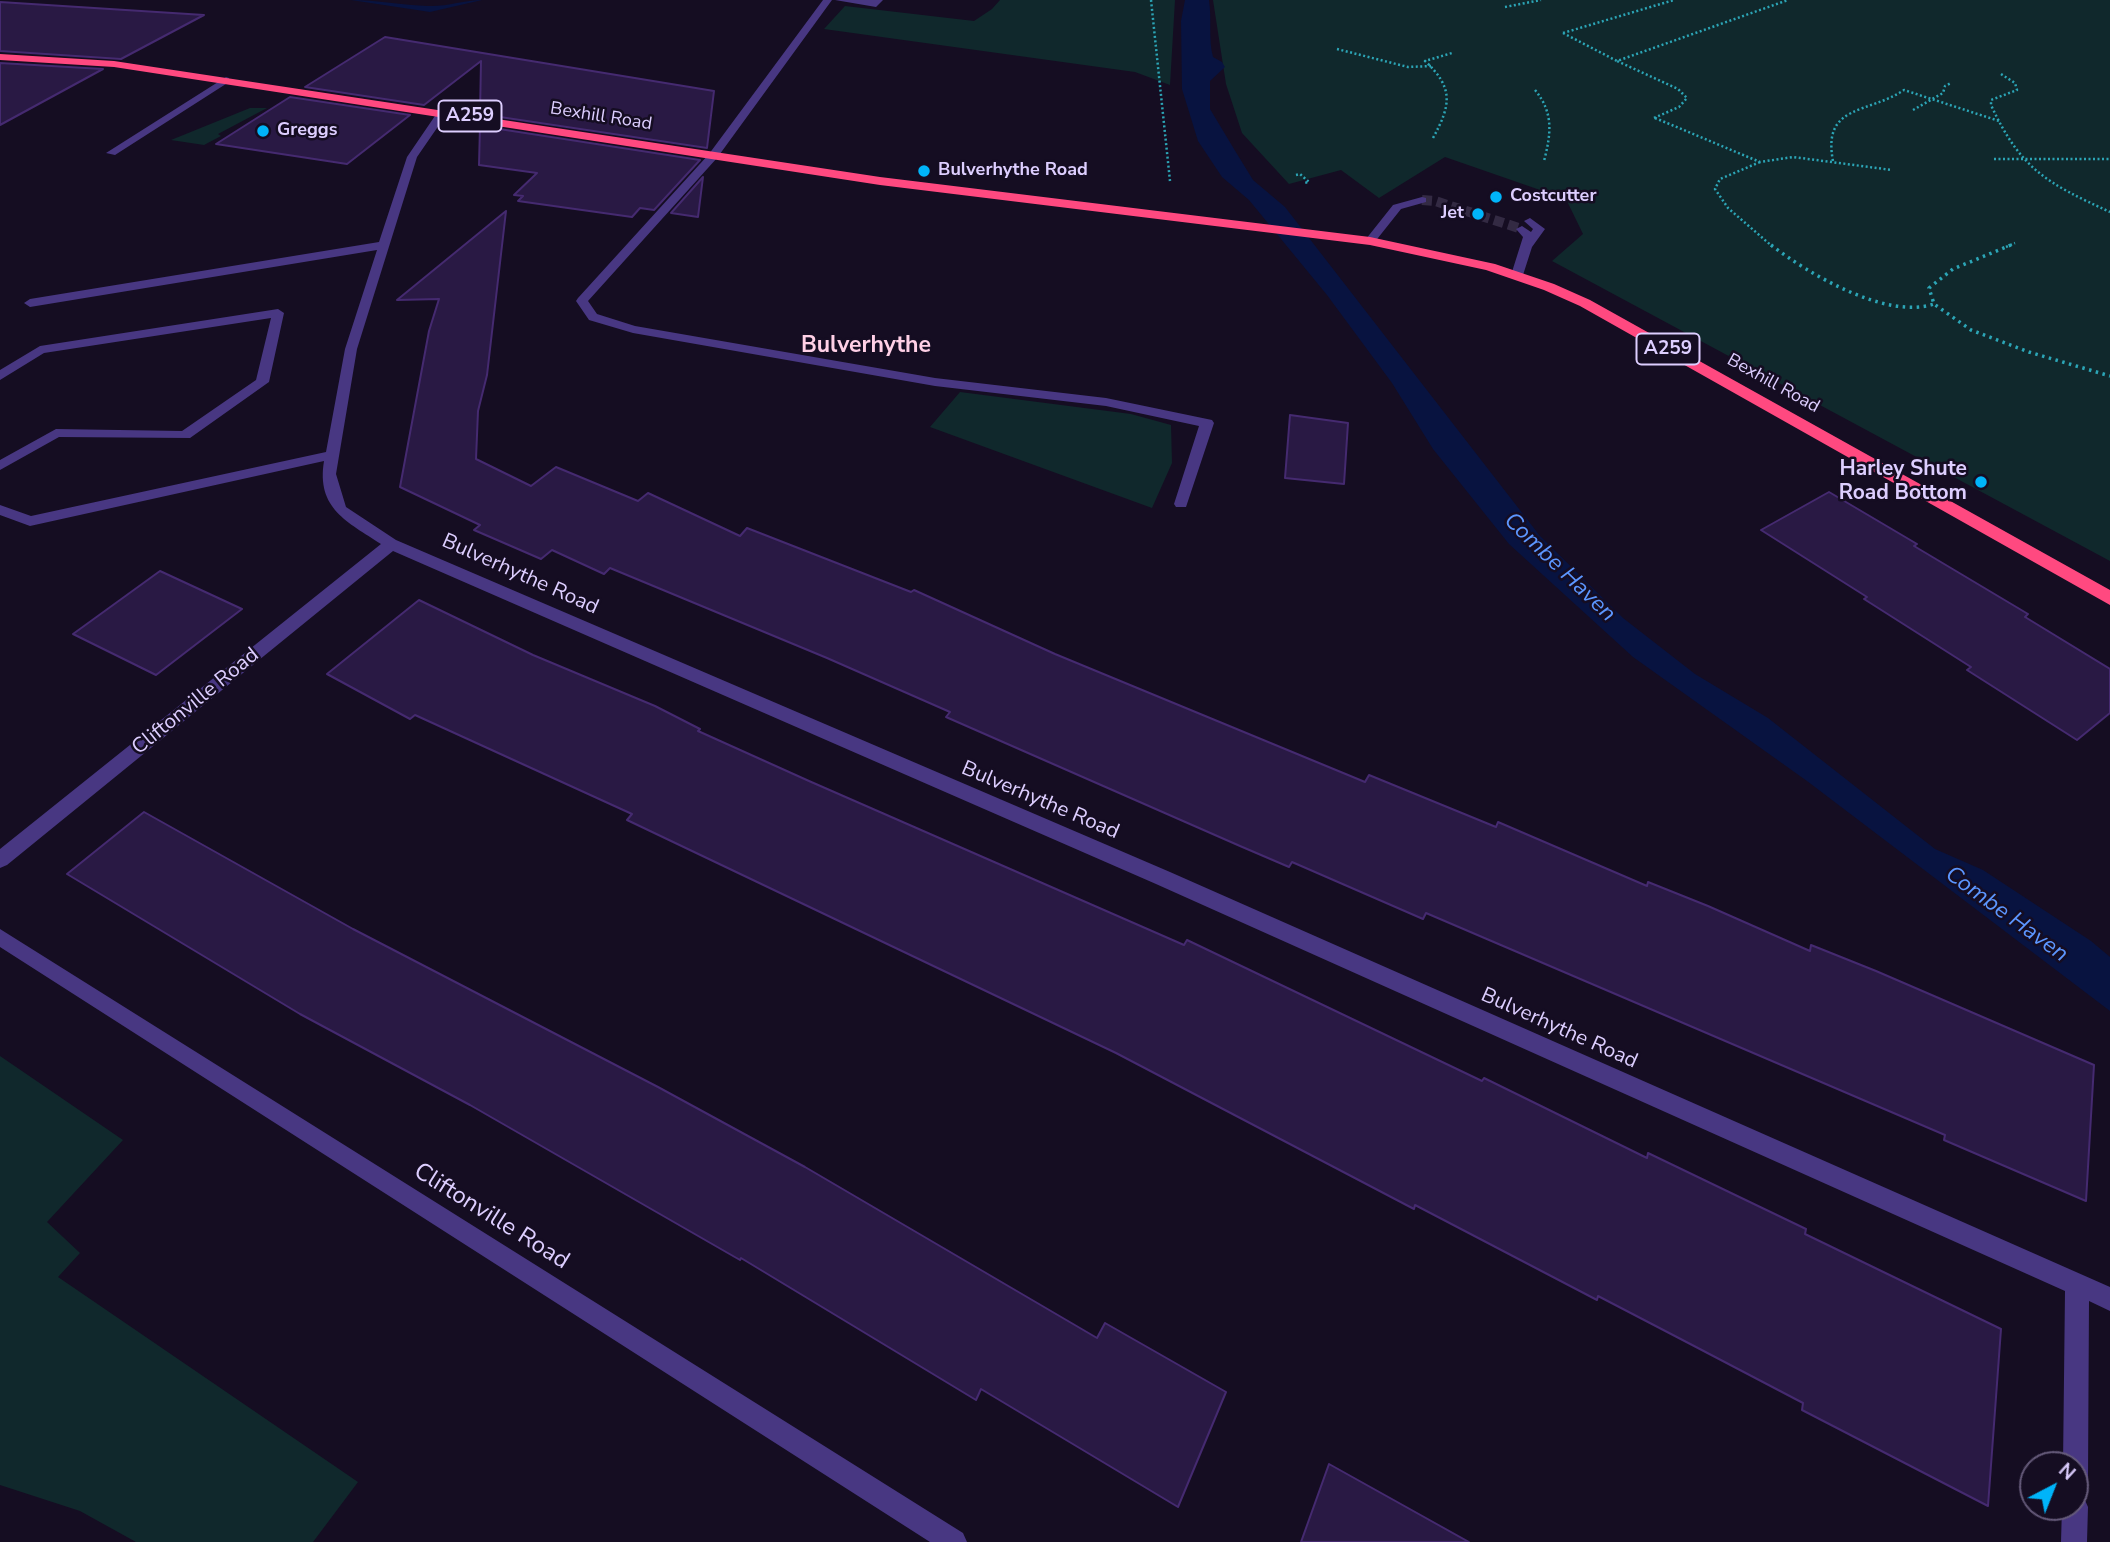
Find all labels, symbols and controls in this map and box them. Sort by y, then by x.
street label: Bexhill Road [549,98,653,136]
road number: A259 [438,100,502,132]
place label: Greggs [277,120,337,142]
marker: Greggs [255,123,271,139]
place label: Bulverhythe Road [938,160,1088,182]
marker: Bulverhythe Road [916,163,932,179]
place label: Costcutter [1510,186,1596,208]
marker: Costcutter [1488,189,1504,205]
place label: Jet [1441,203,1464,225]
marker: Jet [1470,206,1486,222]
district label: Bulverhythe [801,332,931,360]
road number: A259 [1636,334,1700,364]
street label: Bexhill Road [1723,350,1823,418]
place label: Harley Shute Road Bottom [1839,457,1967,507]
marker: Harley Shute Road Bottom [1973,474,1989,490]
water label: Combe Haven [1497,508,1621,628]
street label: Bulverhythe Road [438,529,602,621]
street label: Cliftonville Road [127,643,265,761]
street label: Bulverhythe Road [957,756,1123,846]
water label: Combe Haven [1939,861,2073,969]
street label: Bulverhythe Road [1477,983,1641,1075]
street label: Cliftonville Road [408,1158,574,1276]
north arrow [2019,1451,2089,1521]
text: N [2053,1457,2081,1486]

